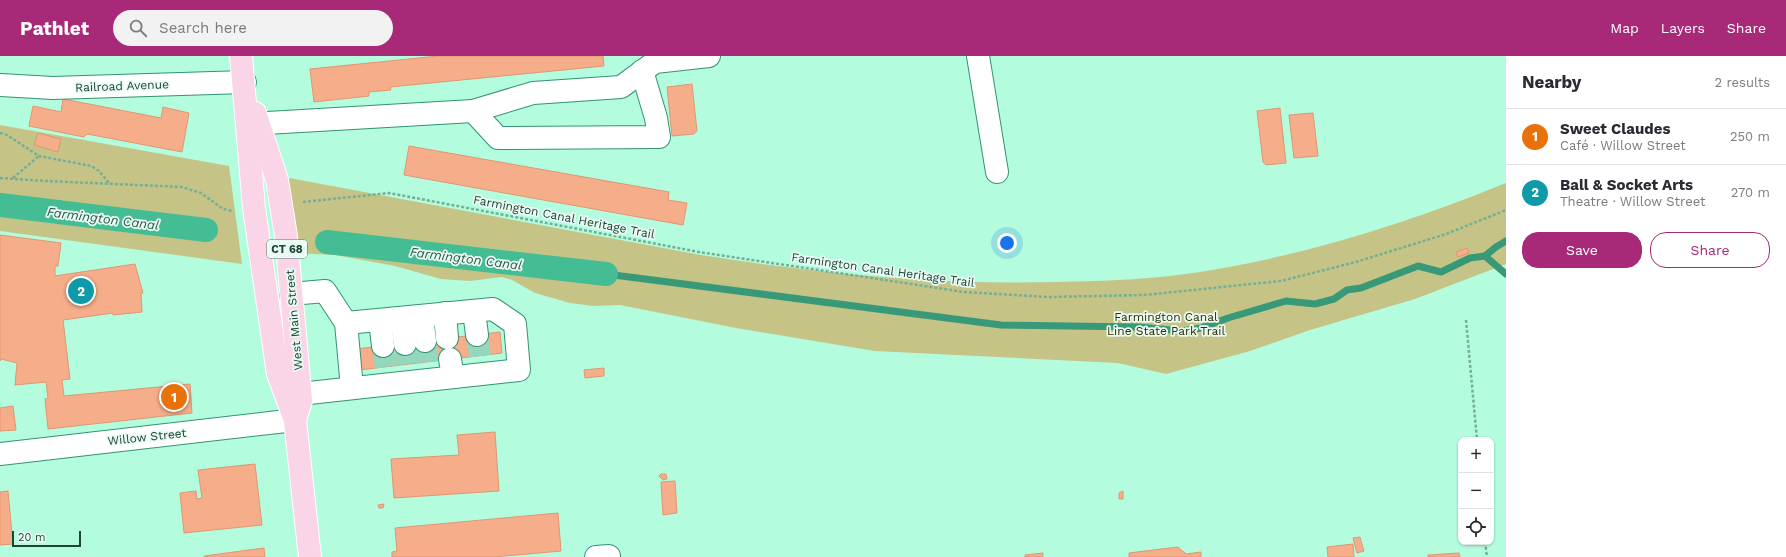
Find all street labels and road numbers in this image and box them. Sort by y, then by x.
street label: Railroad Avenue [75,77,169,95]
street label: Farmington Canal Heritage Trail [472,193,656,242]
road number: CT 68 [267,240,307,258]
street label: Farmington Canal Heritage Trail [791,250,976,290]
street label: West Main Street [283,269,305,371]
street label: Willow Street [107,426,187,448]

